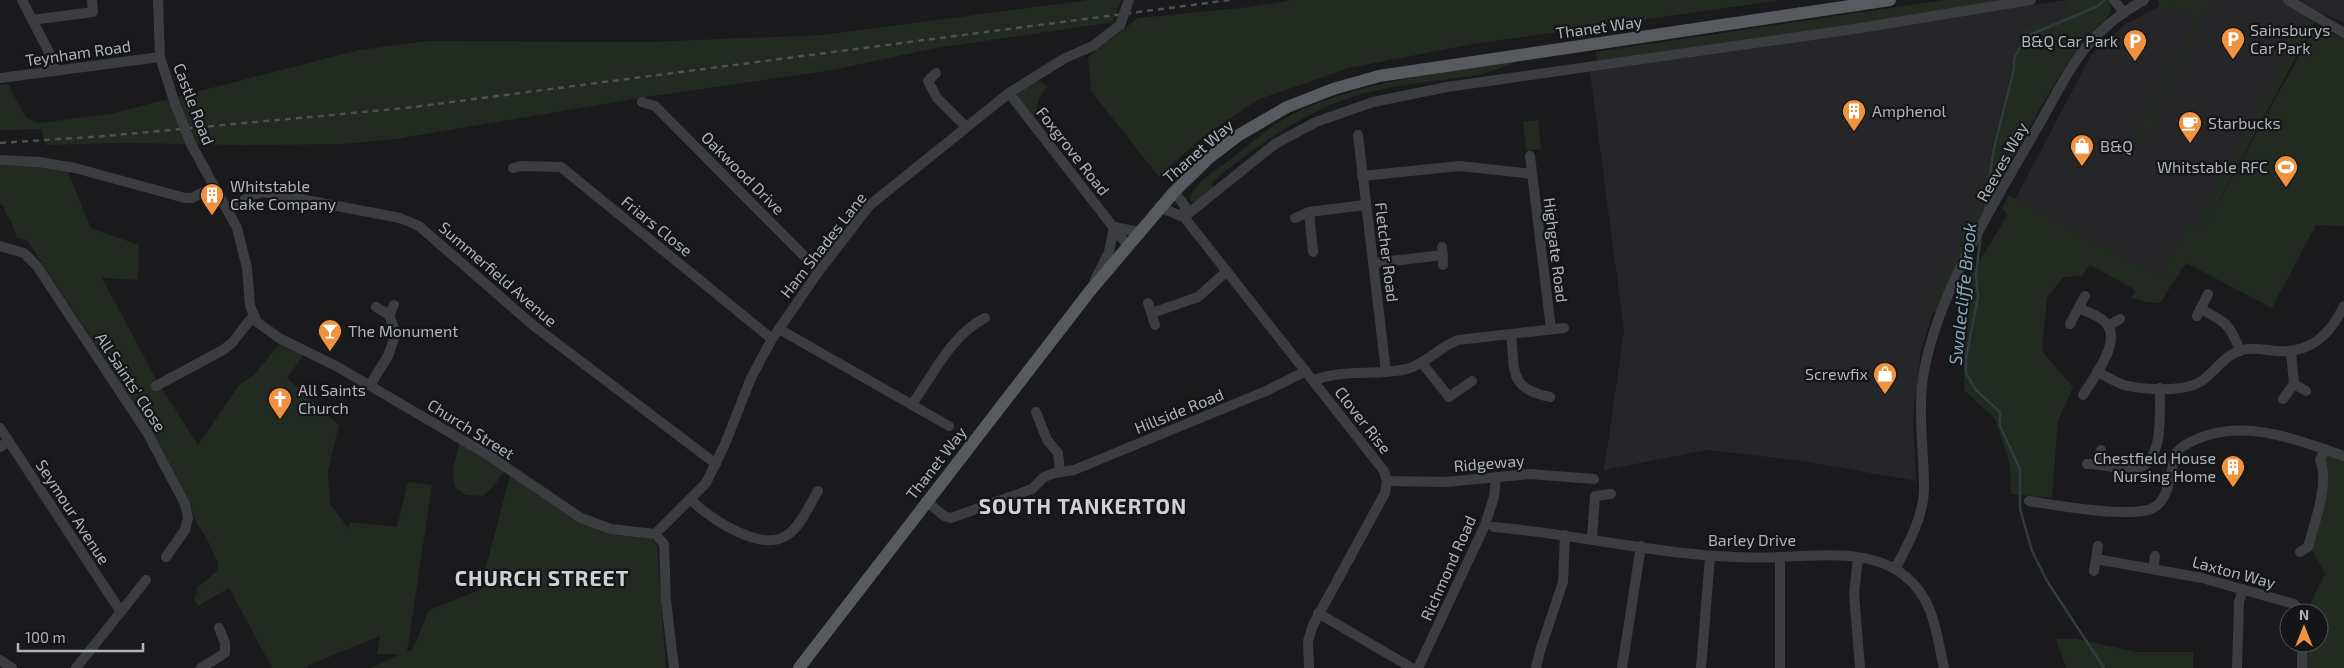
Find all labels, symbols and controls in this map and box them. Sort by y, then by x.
street label: Thanet Way [1555,11,1644,42]
place label: Sainsburys Car Park [2250,20,2330,57]
parking icon: Sainsburys Car Park [2220,26,2246,60]
parking icon: B&Q Car Park [2122,28,2148,62]
place label: B&Q Car Park [2021,31,2118,51]
street label: Teynham Road [24,36,132,69]
street label: Castle Road [170,60,219,147]
building icon: Amphenol [1841,98,1867,132]
place label: Amphenol [1872,101,1947,120]
street label: Foxgrove Road [1033,103,1114,199]
cafe icon: Starbucks [2177,110,2203,144]
place label: Starbucks [2208,113,2281,132]
street label: Thanet Way [1159,115,1237,186]
street label: Reeves Way [1972,118,2031,205]
street label: Oakwood Drive [698,127,789,218]
shop icon: B&Q [2069,133,2095,167]
place label: B&Q [2100,136,2133,156]
sports icon: Whitstable RFC [2273,154,2299,188]
place label: Whitstable RFC [2157,157,2268,176]
place label: Whitstable Cake Company [230,176,337,213]
building icon: Whitstable Cake Company [199,182,225,216]
street label: Ham Shades Lane [776,188,870,301]
street label: Friars Close [618,191,696,260]
street label: Highgate Road [1541,196,1572,304]
street label: Fletcher Road [1372,201,1403,303]
street label: Summerfield Avenue [435,217,561,330]
water label: Swalecliffe Brook [1944,222,1980,366]
bar icon: The Monument [317,318,343,352]
place label: The Monument [348,321,458,340]
street label: All Saints' Close [92,329,171,435]
shop icon: Screwfix [1872,361,1898,395]
place label: Screwfix [1805,364,1869,383]
place label: All Saints Church [298,380,366,417]
street label: Clover Rise [1331,382,1396,457]
street label: Hillside Road [1131,384,1226,437]
church icon: All Saints Church [267,386,293,420]
street label: Church Street [424,394,518,463]
street label: Thanet Way [901,422,970,503]
place label: Chestfield House Nursing Home [2093,448,2216,485]
street label: Ridgeway [1453,450,1526,475]
building icon: Chestfield House Nursing Home [2220,454,2246,488]
street label: Seymour Avenue [32,456,114,568]
district label: SOUTH TANKERTON [979,493,1187,518]
street label: Richmond Road [1416,512,1479,623]
street label: Barley Drive [1708,530,1796,549]
street label: Laxton Way [2190,551,2278,592]
district label: CHURCH STREET [455,565,629,590]
north arrow [2279,603,2329,653]
text: N [2299,606,2309,623]
scale bar [18,620,142,652]
text: 100 m [25,628,66,646]

